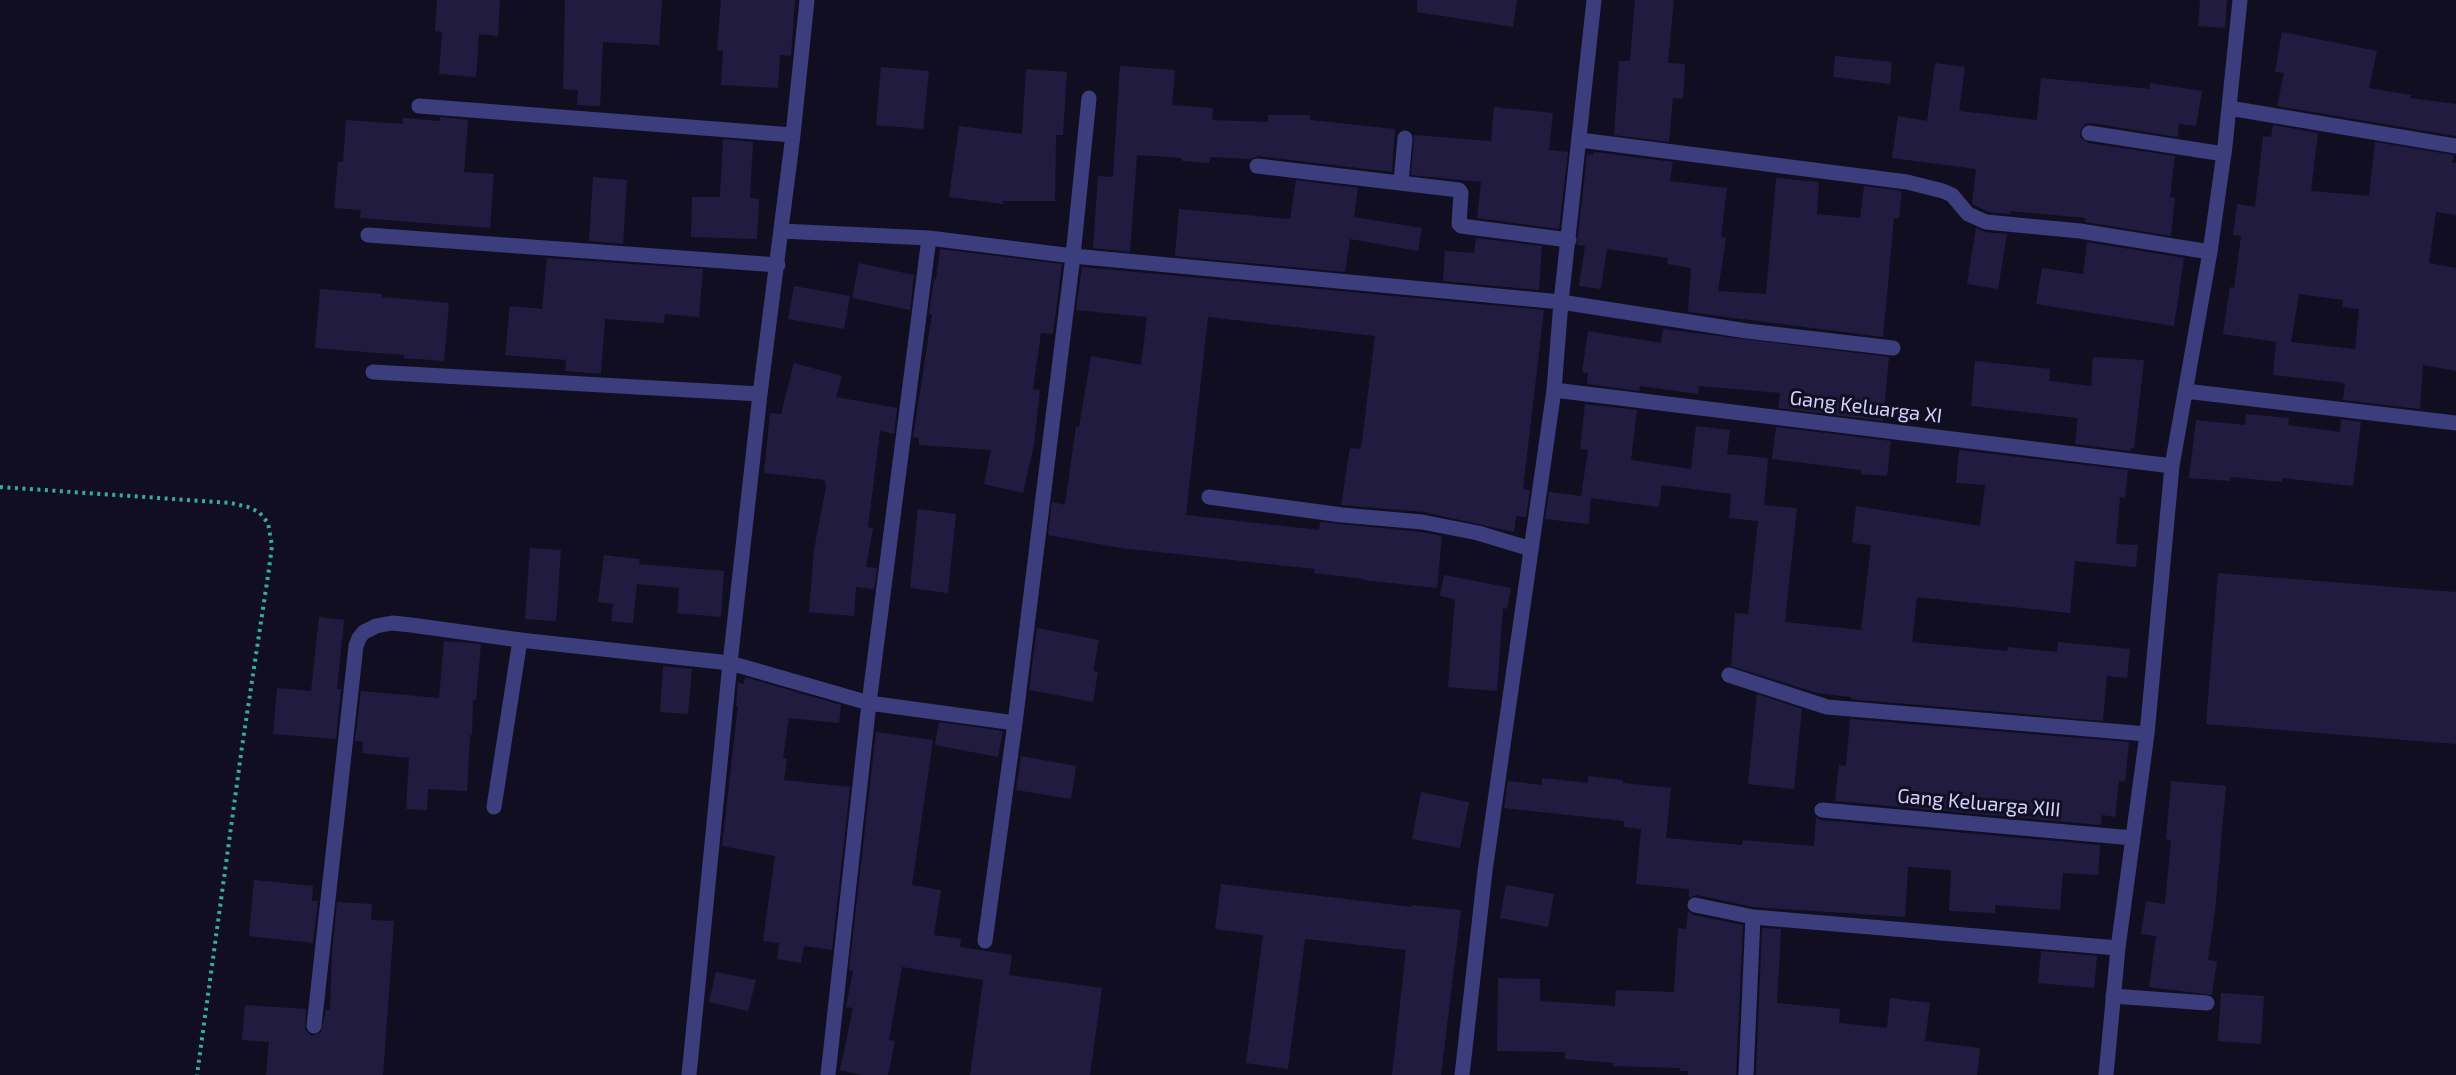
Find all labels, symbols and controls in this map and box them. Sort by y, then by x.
street label: Gang Keluarga XI [1788,386,1944,428]
street label: Gang Keluarga XIII [1896,784,2062,822]

